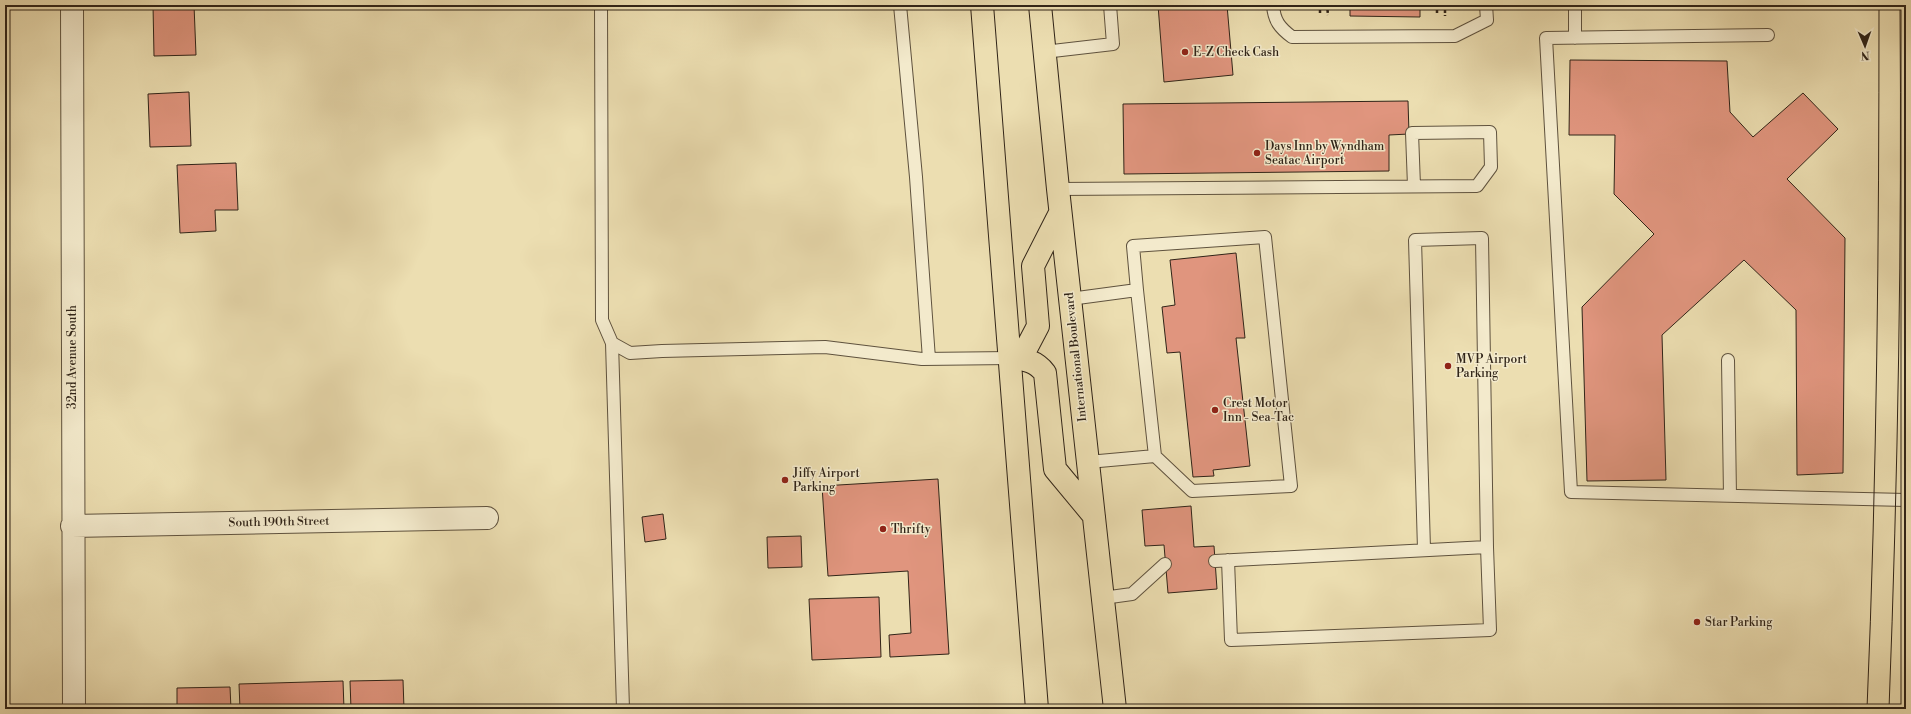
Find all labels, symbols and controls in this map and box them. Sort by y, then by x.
north arrow [1845,26,1885,66]
place label: E-Z Check Cash [1193,45,1279,60]
marker: E-Z Check Cash [1180,47,1190,57]
text: N [1860,48,1870,62]
place label: Days Inn by Wyndham Seatac Airport [1265,139,1385,168]
marker: Days Inn by Wyndham Seatac Airport [1252,148,1262,158]
street label: International Boulevard [1062,291,1090,423]
street label: 32nd Avenue South [65,305,80,409]
place label: MVP Airport Parking [1456,352,1528,381]
marker: MVP Airport Parking [1443,361,1453,371]
place label: Crest Motor Inn - Sea-Tac [1223,396,1294,425]
marker: Crest Motor Inn - Sea-Tac [1210,405,1220,415]
place label: Jiffy Airport Parking [792,466,860,495]
marker: Jiffy Airport Parking [780,475,790,485]
street label: South 190th Street [228,514,330,530]
place label: Thrifty [891,522,931,537]
marker: Thrifty [878,524,888,534]
place label: Star Parking [1705,615,1773,630]
marker: Star Parking [1692,617,1702,627]

